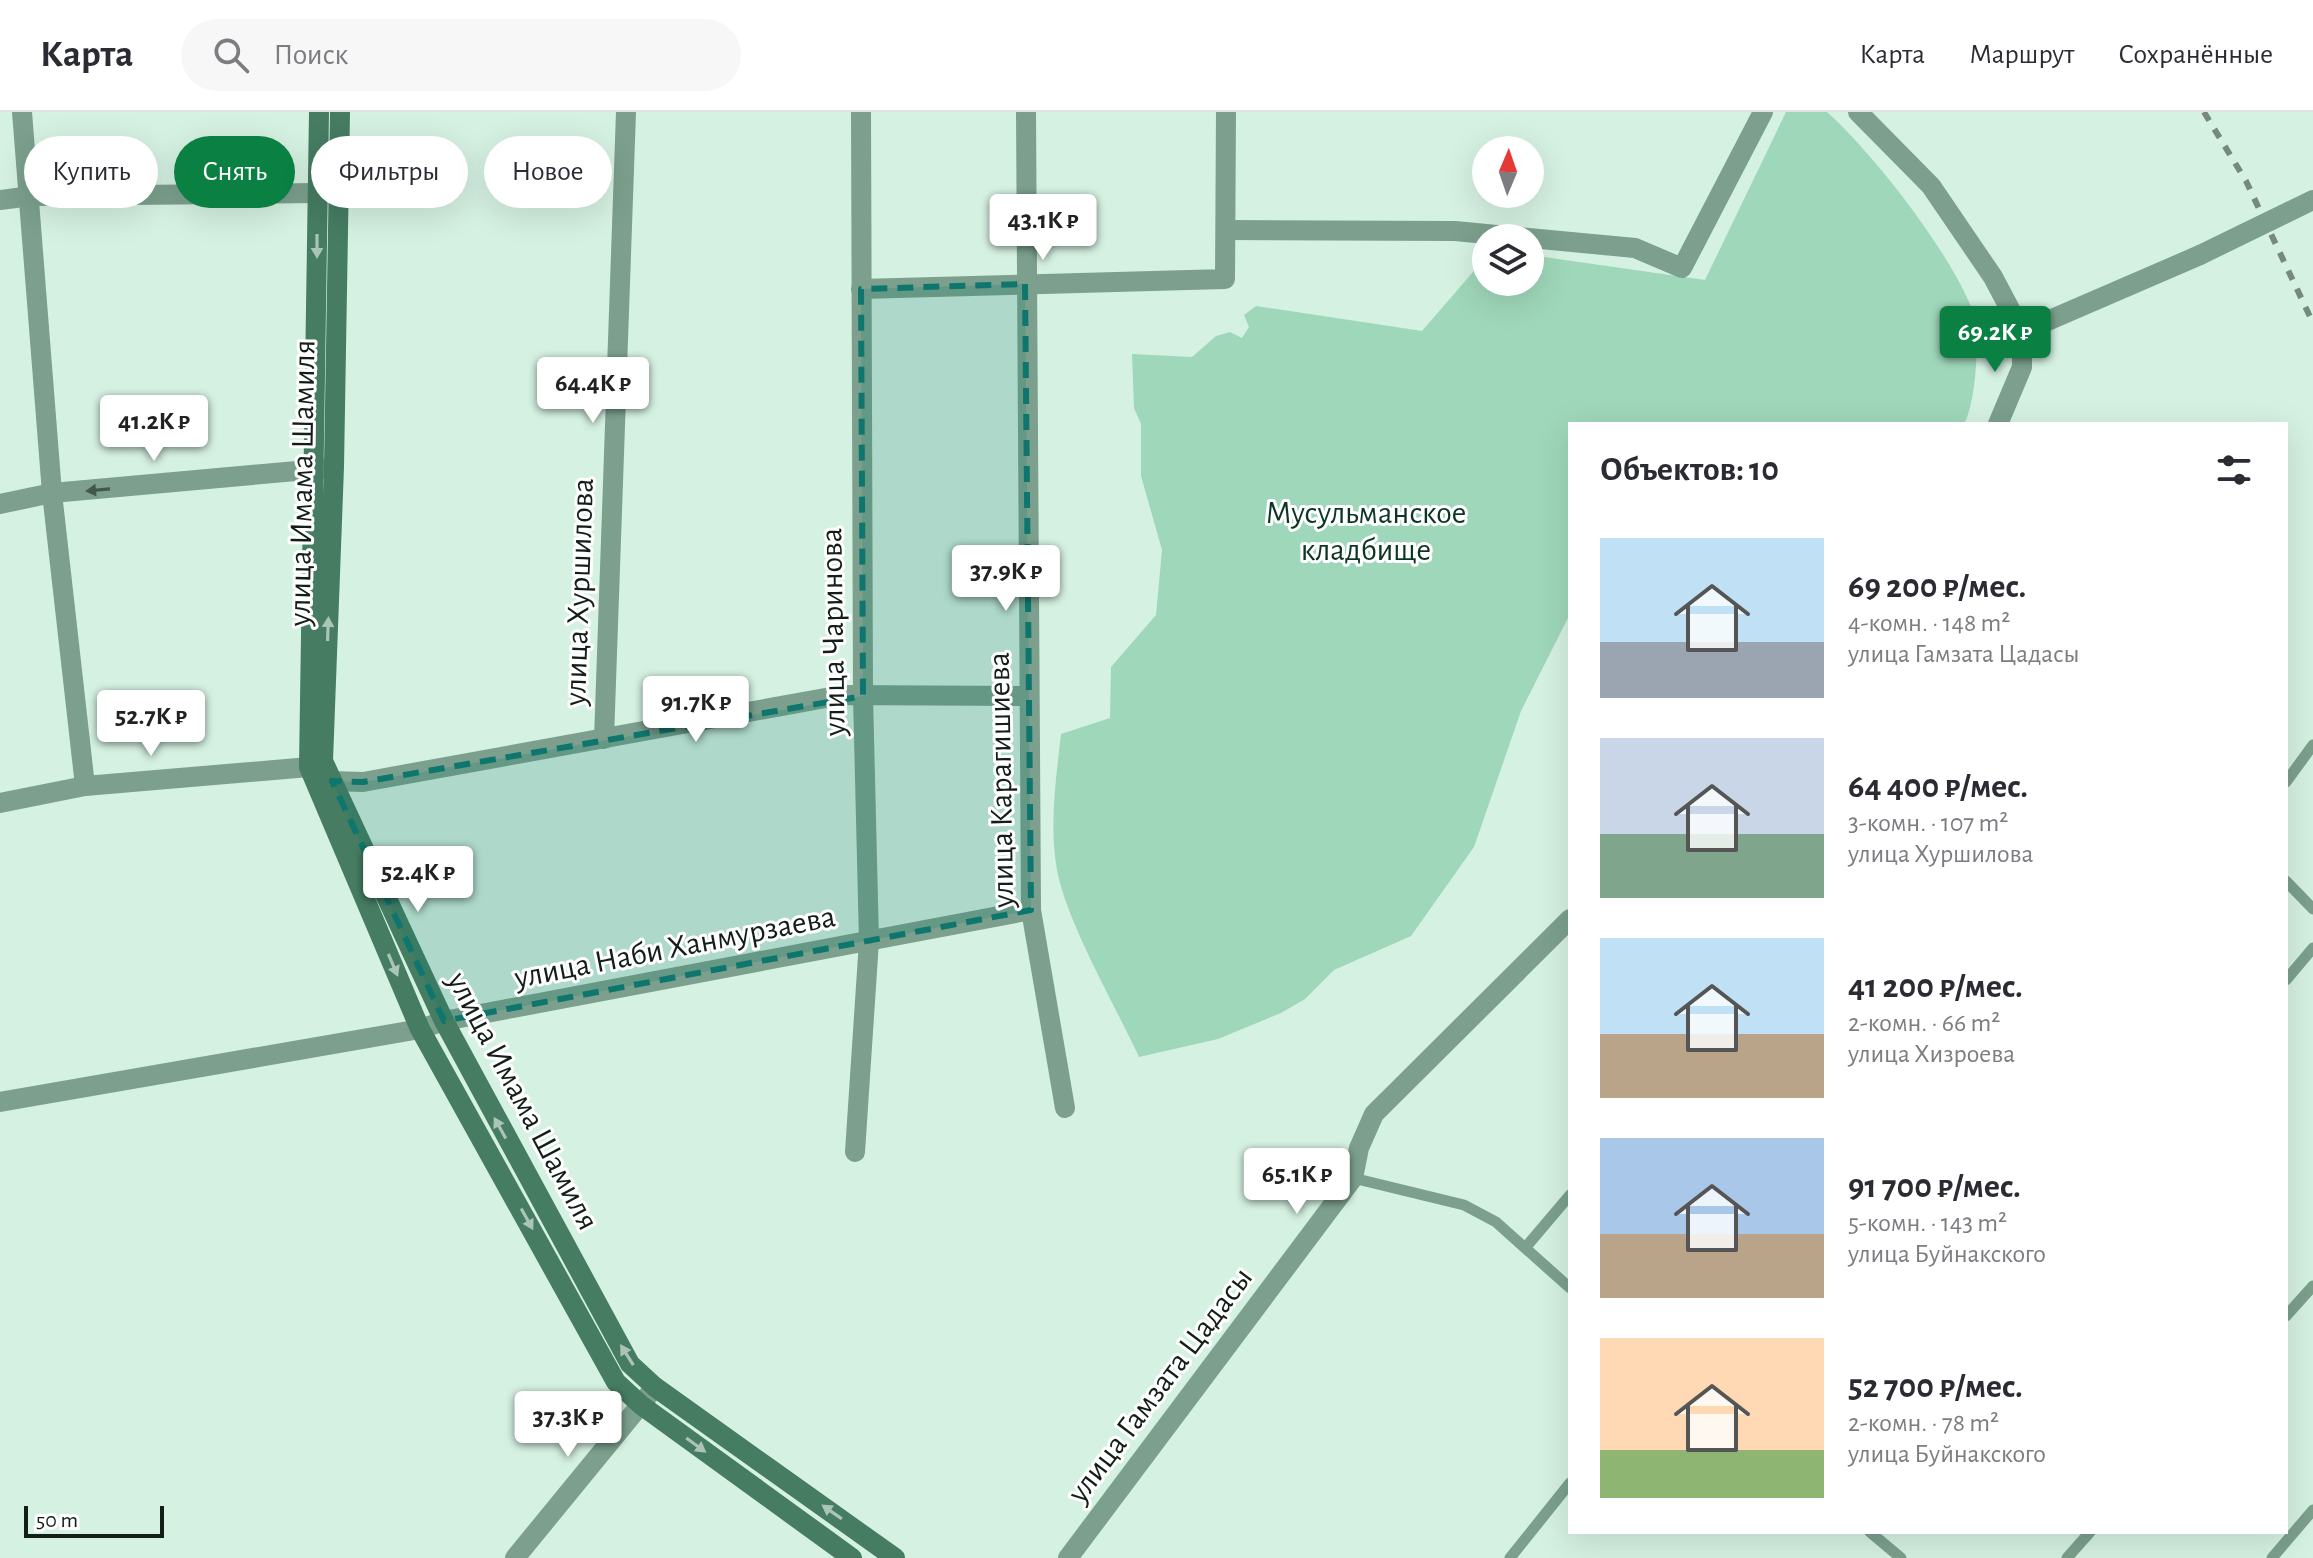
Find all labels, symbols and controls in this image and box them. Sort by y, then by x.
search box [181,19,741,91]
icon: search [209,33,253,77]
text: Карта [40,36,133,74]
text: Поиск [273,40,348,70]
text: Карта [1859,41,1925,69]
text: Маршрут [1969,41,2074,69]
text: Сохранённые [2118,41,2273,69]
chip: Купить [24,136,158,208]
chip: Снять [174,136,295,208]
chip: Фильтры [311,136,468,208]
chip: Новое [484,136,612,208]
north arrow [1472,136,1544,208]
map controls [1472,136,1544,296]
pin: 43.1K ₽ [969,194,1117,262]
text: 43.1K ₽ [1008,207,1078,233]
button: layers [1472,224,1544,296]
one-way arrow [311,234,323,259]
pin: 69.2K ₽ [1921,306,2069,374]
text: 69.2K ₽ [1958,319,2032,345]
street label: улица Имама Шамиля [283,339,321,628]
pin: 64.4K ₽ [519,357,667,425]
text: 64.4K ₽ [555,370,631,396]
pin: 41.2K ₽ [80,395,228,463]
text: 41.2K ₽ [118,408,190,434]
icon: filters [2212,448,2256,492]
text: Объектов: 10 [1600,453,1779,487]
street label: улица Хуршилова [559,477,599,708]
one-way arrow [85,483,110,496]
park label: Мусульманское кладбище [1266,497,1466,566]
street label: улица Чаринова [815,527,851,738]
pin: 37.9K ₽ [932,545,1080,613]
text: 37.9K ₽ [970,558,1042,584]
icon: home [1664,570,1760,666]
text: 69 200 ₽/мес. [1848,570,2026,604]
text: 4-комн. · 148 m² [1848,610,2010,636]
one-way arrow [321,616,334,641]
text: улица Гамзата Цадасы [1848,641,2080,667]
street label: улица Карагишиева [983,652,1019,909]
pin: 91.7K ₽ [622,676,770,744]
text: 91.7K ₽ [661,689,731,715]
pin: 52.7K ₽ [77,690,225,758]
text: 52.7K ₽ [115,703,187,729]
icon: home [1664,770,1760,866]
text: 64 400 ₽/мес. [1848,770,2028,804]
text: 3-комн. · 107 m² [1848,810,2008,836]
text: улица Хуршилова [1848,841,2033,867]
pin: 52.4K ₽ [344,846,492,914]
text: 52.4K ₽ [381,859,455,885]
street label: улица Наби Ханмурзаева [511,900,838,994]
one-way arrow [386,953,399,977]
street label: улица Имама Шамиля [441,966,604,1235]
icon: home [1664,970,1760,1066]
text: 41 200 ₽/мес. [1848,970,2023,1004]
text: 2-комн. · 66 m² [1848,1010,2000,1036]
text: улица Хизроева [1848,1041,2015,1067]
one-way arrow [494,1117,508,1139]
pin: 65.1K ₽ [1223,1148,1371,1216]
text: 65.1K ₽ [1262,1161,1332,1187]
icon: home [1664,1170,1760,1266]
text: 91 700 ₽/мес. [1848,1170,2021,1204]
one-way arrow [520,1208,533,1231]
text: 5-комн. · 143 m² [1848,1210,2007,1236]
text: улица Буйнакского [1848,1241,2046,1267]
street label: улица Гамзата Цадасы [1061,1262,1259,1509]
one-way arrow [620,1344,634,1366]
icon: home [1664,1370,1760,1466]
text: 52 700 ₽/мес. [1848,1370,2023,1404]
pin: 37.3K ₽ [494,1391,642,1459]
text: 37.3K ₽ [533,1404,603,1430]
text: 2-комн. · 78 m² [1848,1410,1999,1436]
one-way arrow [686,1437,707,1452]
text: улица Буйнакского [1848,1441,2046,1467]
scale bar [24,1502,164,1538]
one-way arrow [822,1505,843,1520]
text: 50 m [36,1509,78,1531]

